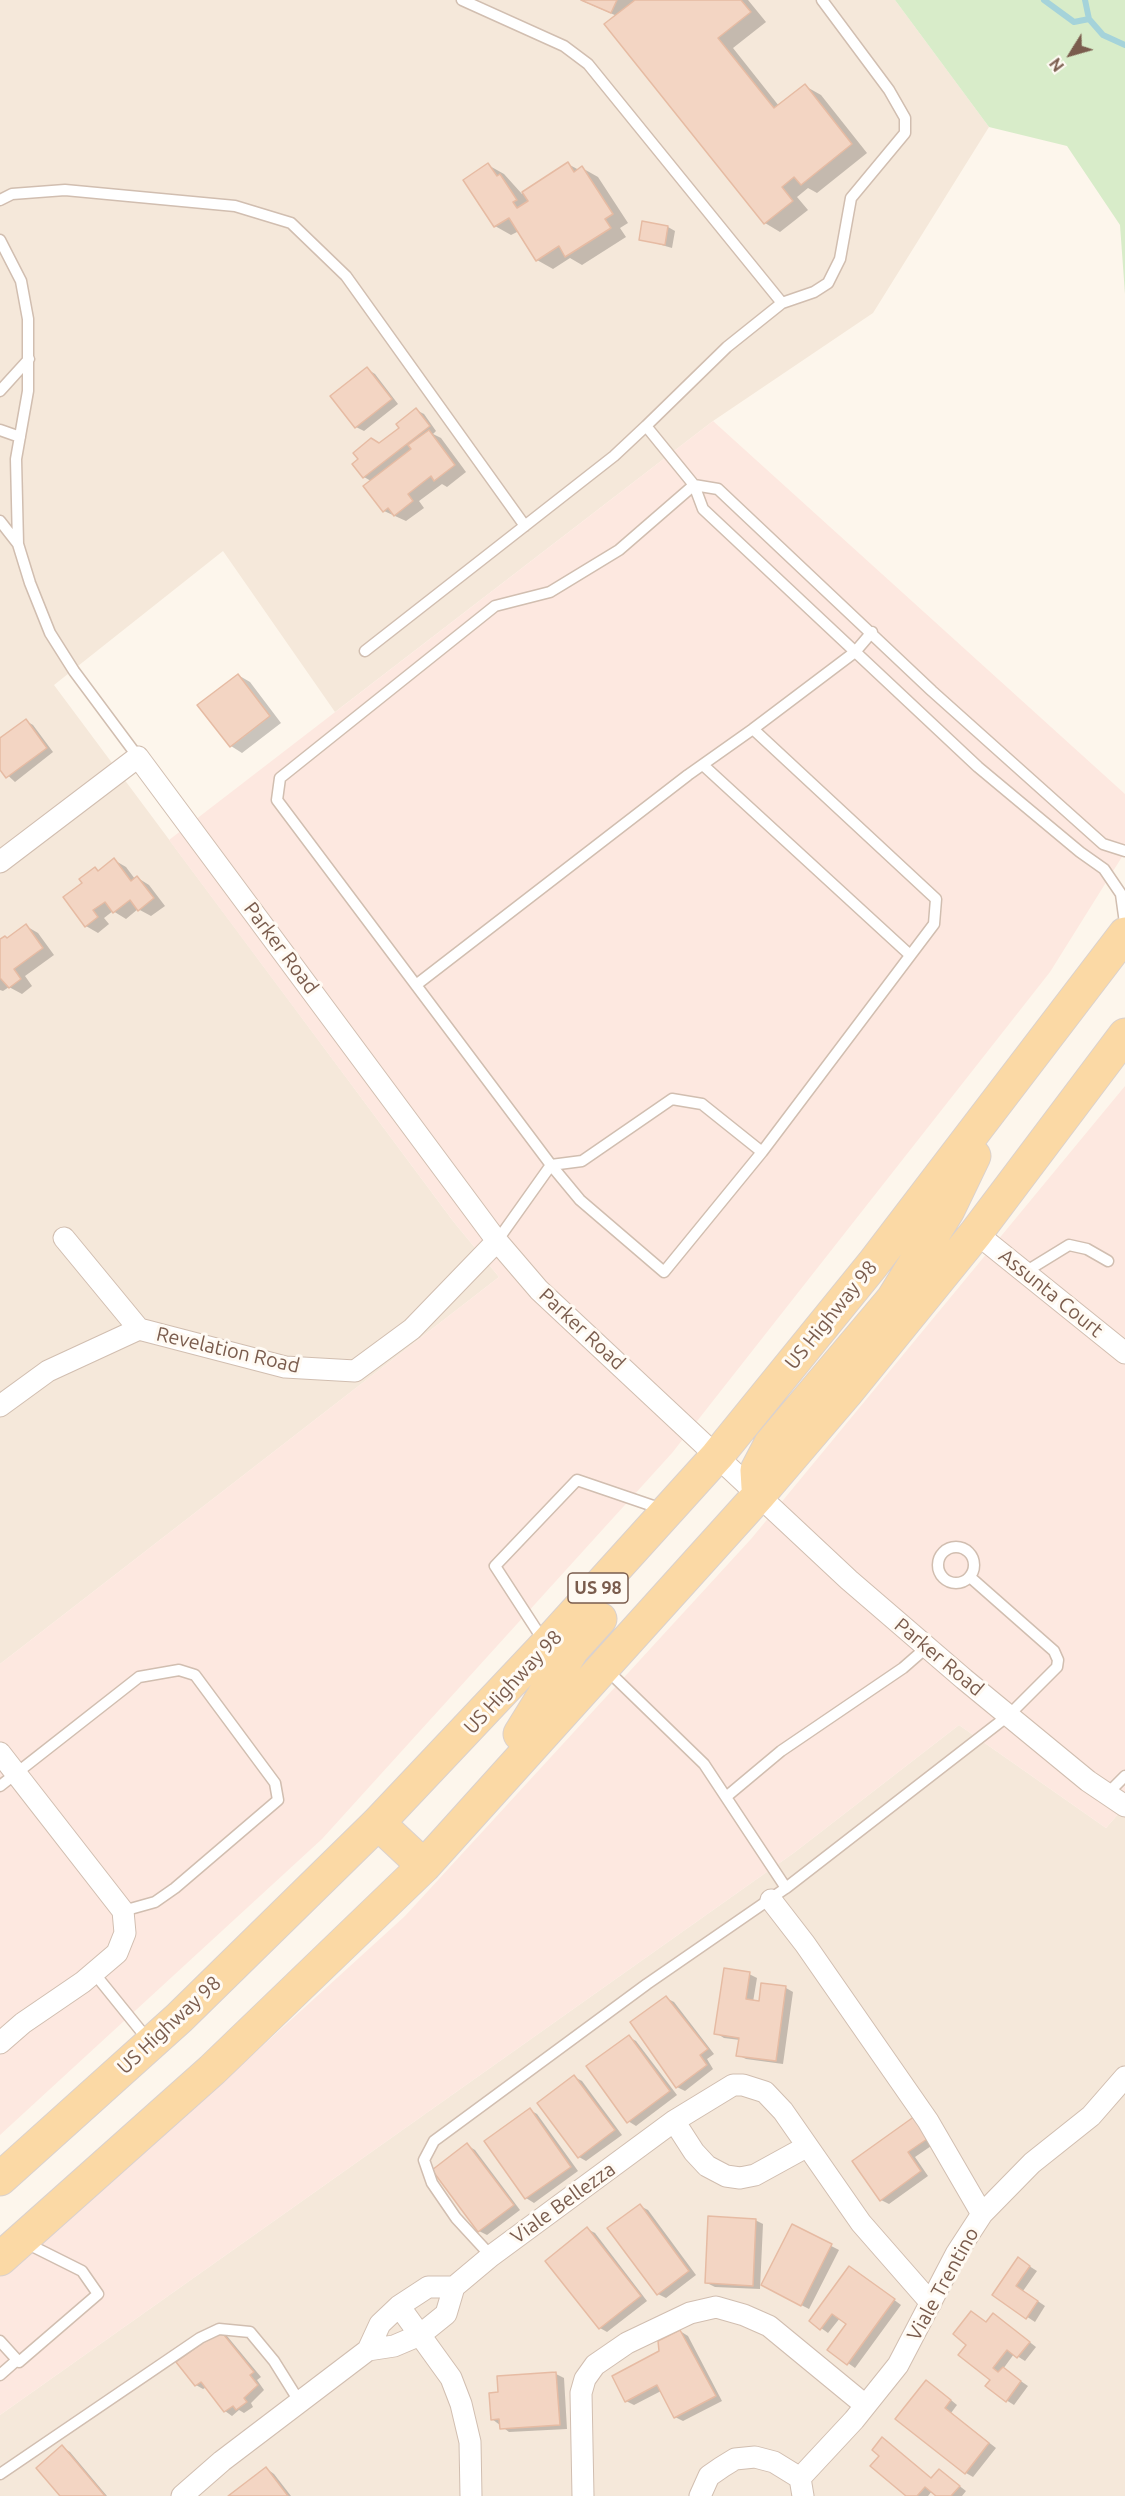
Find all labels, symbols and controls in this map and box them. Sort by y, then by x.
north arrow [1041,24,1101,84]
text: N [1046,55,1067,75]
street label: Parker Road [239,897,323,999]
street label: Assunta Court [994,1244,1108,1342]
street label: US Highway 98 [780,1256,882,1374]
street label: Parker Road [534,1283,630,1375]
street label: Revelation Road [154,1322,302,1378]
road number: US 98 [568,1573,628,1603]
street label: Parker Road [890,1613,988,1701]
street label: US Highway 98 [459,1625,567,1739]
street label: US Highway 98 [112,1971,226,2079]
street label: Viale Bellezza [506,2157,620,2249]
street label: Viale Trentino [902,2223,984,2345]

